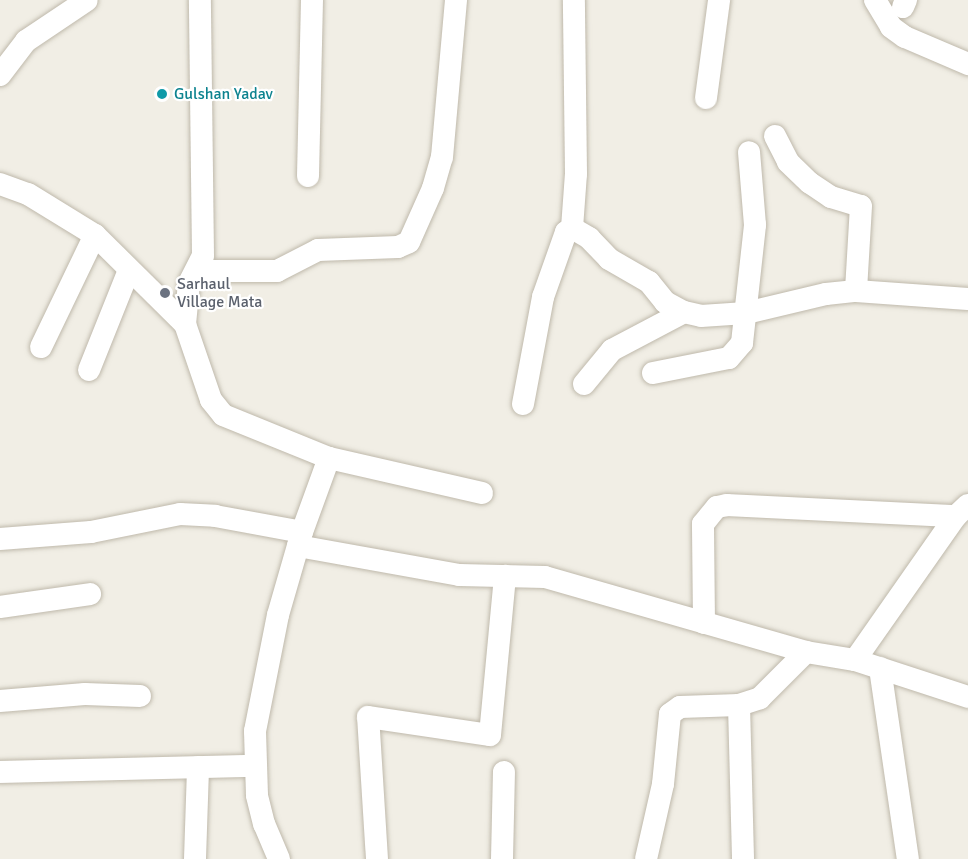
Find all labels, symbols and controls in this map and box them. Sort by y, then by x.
place label: Gulshan Yadav [174,84,273,104]
marker: Gulshan Yadav [155,87,169,101]
place label: Sarhaul Village Mata [177,274,262,312]
marker: Sarhaul Village Mata [158,286,172,300]

